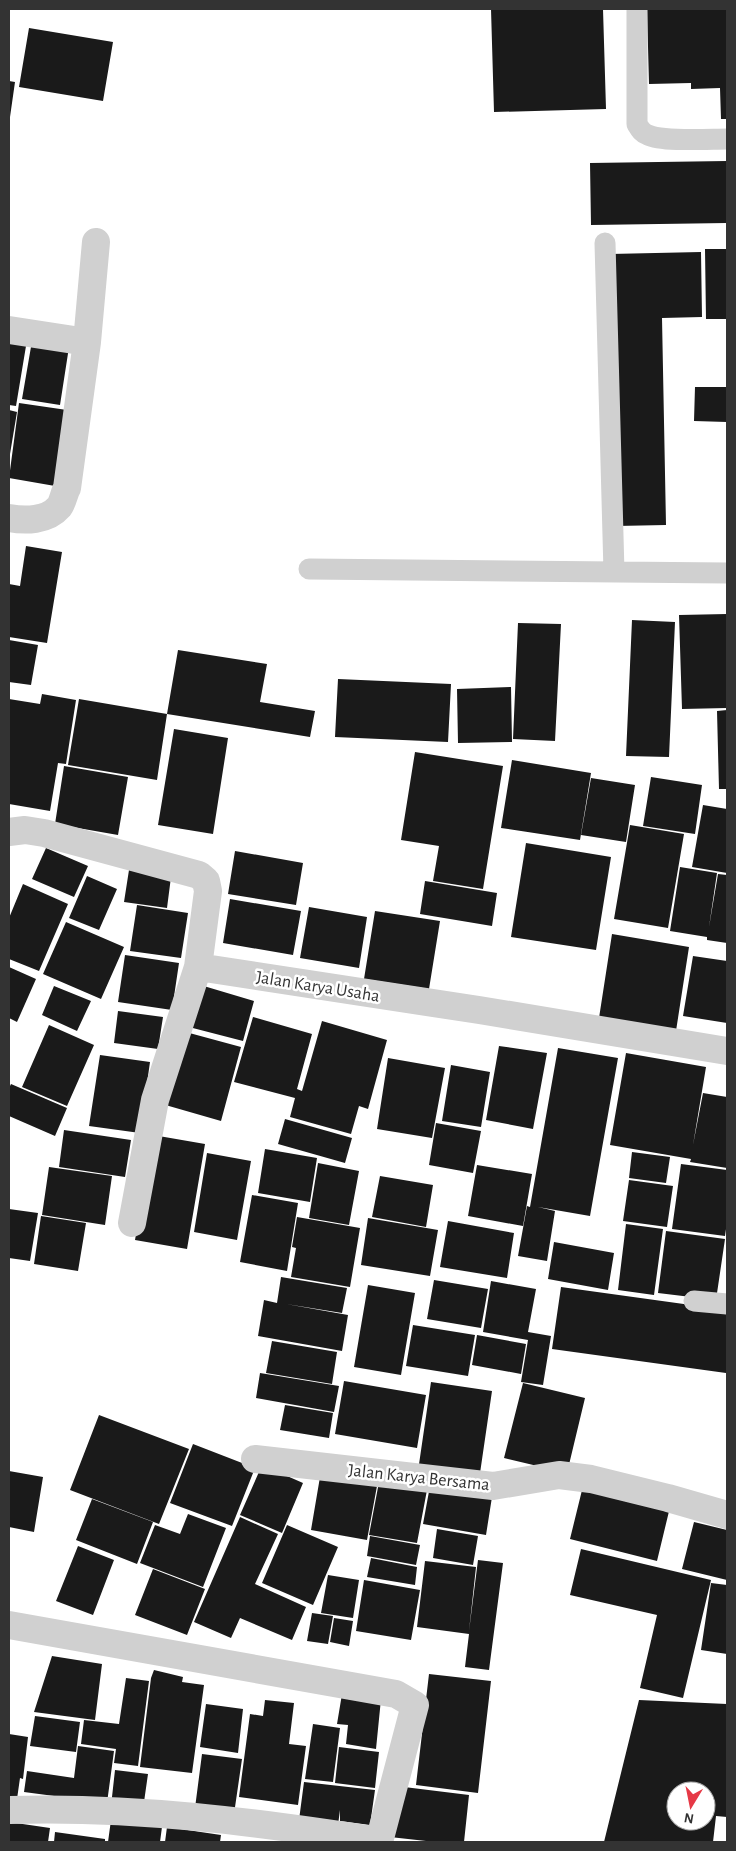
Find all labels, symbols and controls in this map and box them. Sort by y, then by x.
street label: Jalan Karya Usaha [255,968,381,1006]
street label: Jalan Karya Bersama [347,1462,490,1494]
north arrow [666,1781,716,1831]
text: N [683,1810,695,1826]

